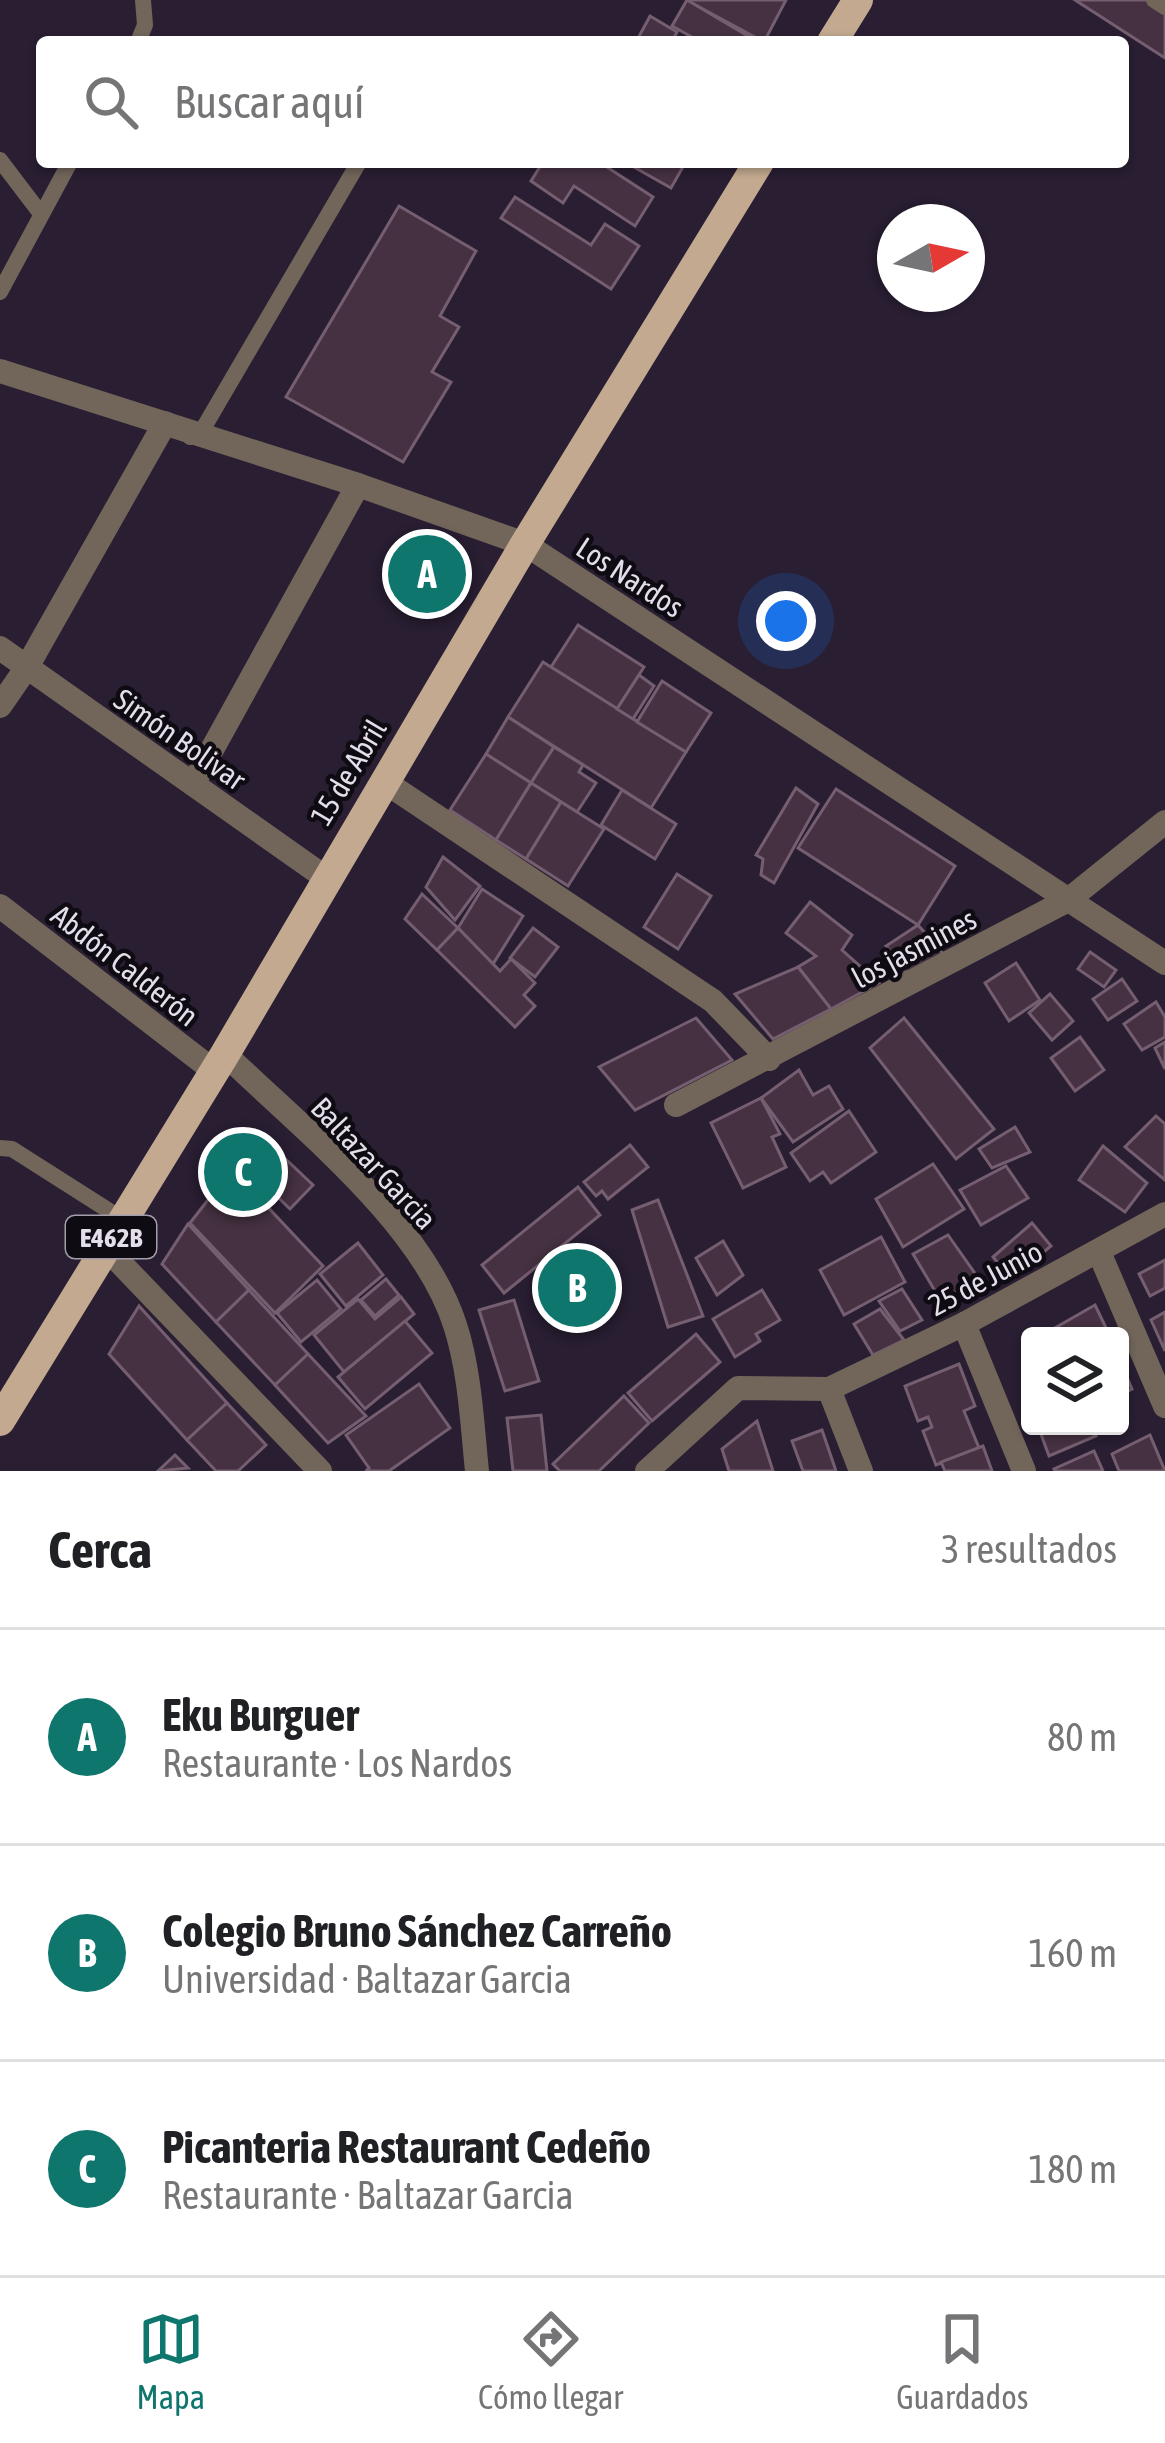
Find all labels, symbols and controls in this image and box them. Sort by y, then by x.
search box [36,36,1129,168]
icon: search [78,69,144,135]
text: Buscar aquí [174,76,364,128]
north arrow [877,204,985,312]
pin: A [388,529,466,619]
street label: Los Nardos [570,530,690,624]
your location [756,591,816,651]
street label: Simón Bolivar [108,682,253,797]
street label: 15 de Abril [303,713,393,831]
street label: Abdón Calderón [45,897,205,1033]
street label: los jasmines [846,901,982,995]
street label: Baltazar Garcia [305,1090,443,1236]
pin: C [204,1127,282,1217]
road number: E462B [66,1216,156,1258]
street label: 25 de Junio [922,1234,1048,1322]
pin: B [538,1243,616,1333]
map controls [1021,1327,1129,1435]
button: layers [1021,1327,1129,1435]
text: Cerca [48,1520,152,1579]
text: 3 resultados [941,1527,1117,1571]
text: Eku Burguer [162,1689,359,1741]
text: A [77,1715,97,1759]
text: 80 m [1047,1715,1117,1759]
text: Restaurante · Los Nardos [162,1741,512,1785]
text: Colegio Bruno Sánchez Carreño [162,1905,672,1957]
text: B [78,1931,96,1975]
text: 160 m [1029,1931,1117,1975]
text: Universidad · Baltazar Garcia [162,1957,572,2001]
text: Picanteria Restaurant Cedeño [162,2121,651,2173]
text: C [78,2147,96,2191]
text: 180 m [1029,2147,1117,2191]
text: Restaurante · Baltazar Garcia [162,2173,574,2217]
tab: Mapa [137,2306,205,2416]
tab: Cómo llegar [478,2306,623,2416]
tab: Guardados [896,2306,1028,2416]

